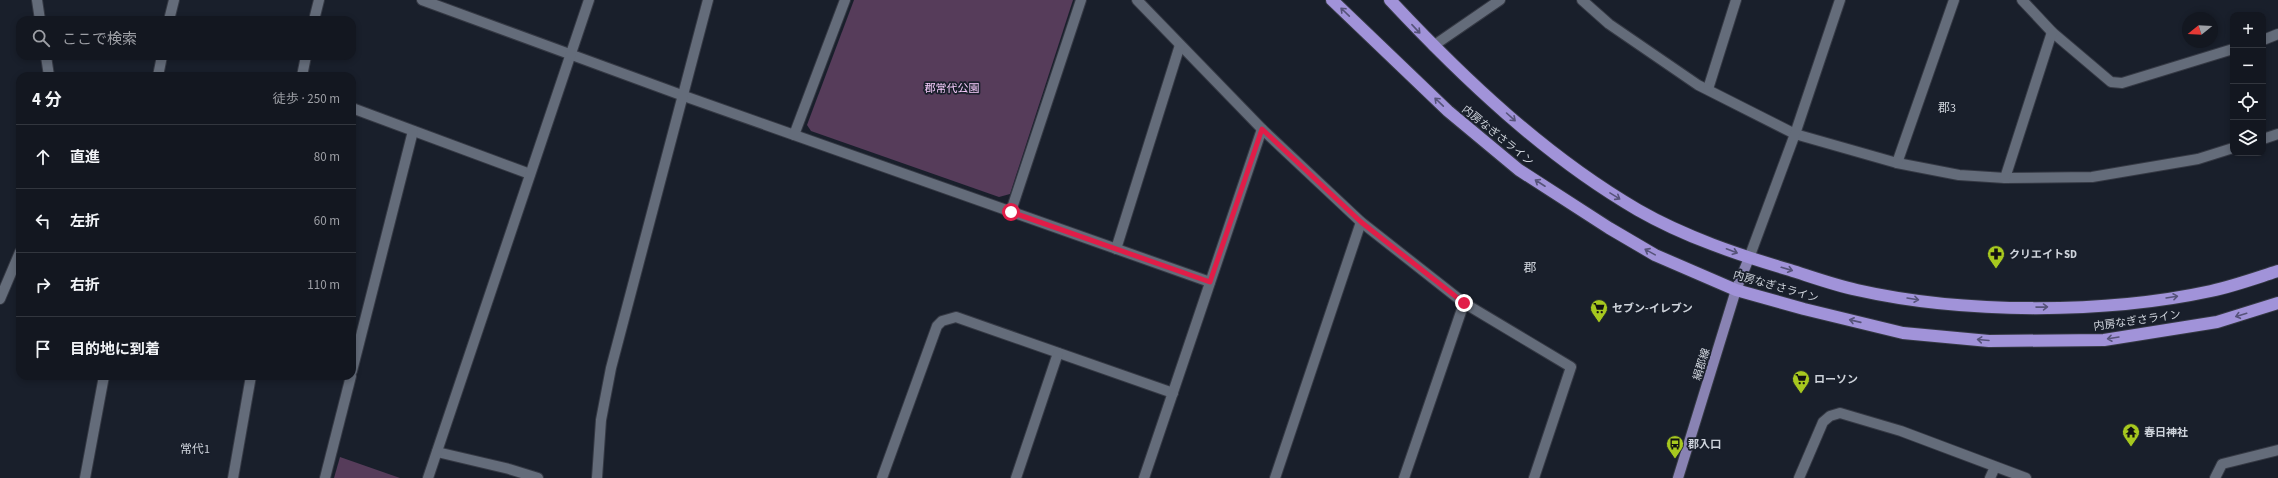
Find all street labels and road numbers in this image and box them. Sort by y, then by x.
street label: 内房なぎさライン [1459,102,1537,169]
street label: 内房なぎさライン [1731,267,1820,306]
street label: 内房なぎさライン [2092,307,2182,334]
street label: 絹郡線 [1689,346,1713,382]

